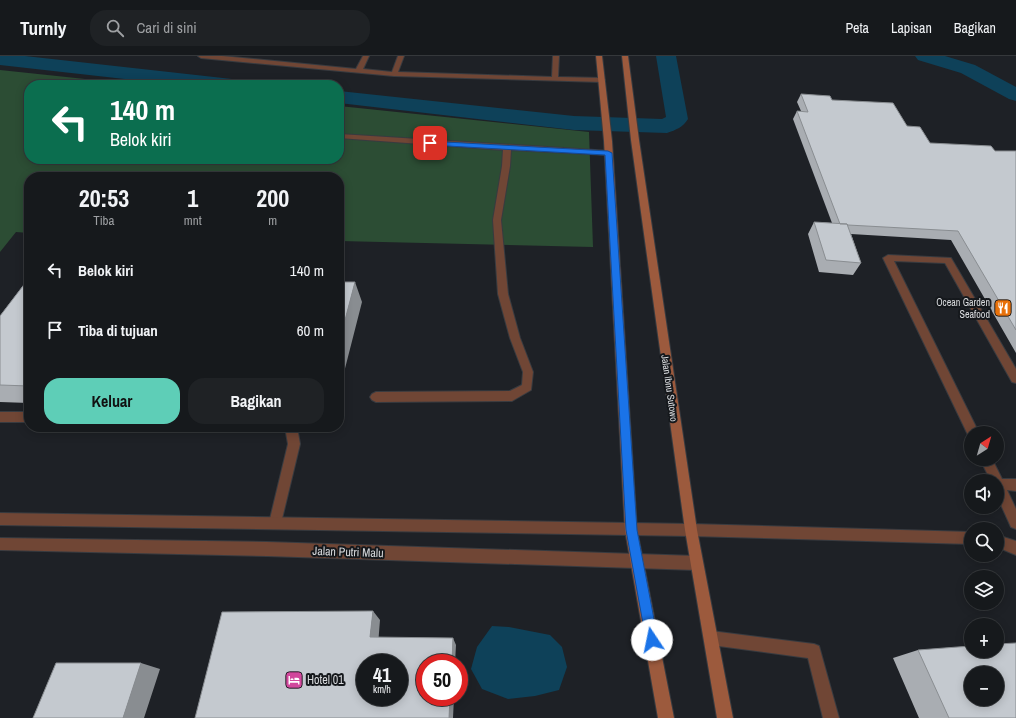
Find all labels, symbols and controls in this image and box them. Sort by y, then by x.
search box [90,10,370,46]
text: Turnly [20,15,66,41]
icon: search [104,17,126,39]
text: Cari di sini [136,17,197,38]
text: Peta [845,19,869,37]
text: Lapisan [891,19,932,37]
text: Bagikan [954,19,996,37]
text: 140 m [110,91,175,129]
icon: left [44,96,96,148]
pin [413,126,447,160]
text: Belok kiri [110,127,172,152]
icon: arrive [419,132,441,154]
text: 20:53 [79,182,129,214]
text: 1 [187,182,198,214]
text: 200 [256,182,289,214]
text: Tiba [93,212,114,229]
text: mnt [184,212,202,229]
text: m [268,212,277,229]
icon: left [44,259,66,281]
text: Belok kiri [78,260,133,281]
text: 140 m [290,260,324,281]
place label: Ocean Garden Seafood [936,296,990,321]
restaurant icon: Ocean Garden Seafood [993,298,1013,318]
icon: arrive [44,319,66,341]
text: Tiba di tujuan [78,320,158,341]
text: 60 m [297,320,324,341]
street label: Jalan Ibnu Sutowo [658,354,681,423]
button: Keluar [44,378,180,424]
button: Bagikan [188,378,324,424]
north arrow [964,426,1004,466]
map controls [964,426,1004,706]
button: sound [964,474,1004,514]
button: search [964,522,1004,562]
street label: Jalan Putri Malu [312,543,384,561]
button: layers [964,570,1004,610]
button: + [964,618,1004,658]
position arrow [631,619,673,661]
speed limit sign: 50 [416,654,468,706]
text: 41 [373,661,391,688]
button: − [964,666,1004,706]
hotel icon: Hotel 01 [284,670,304,690]
place label: Hotel 01 [307,672,344,688]
text: km/h [373,683,391,696]

